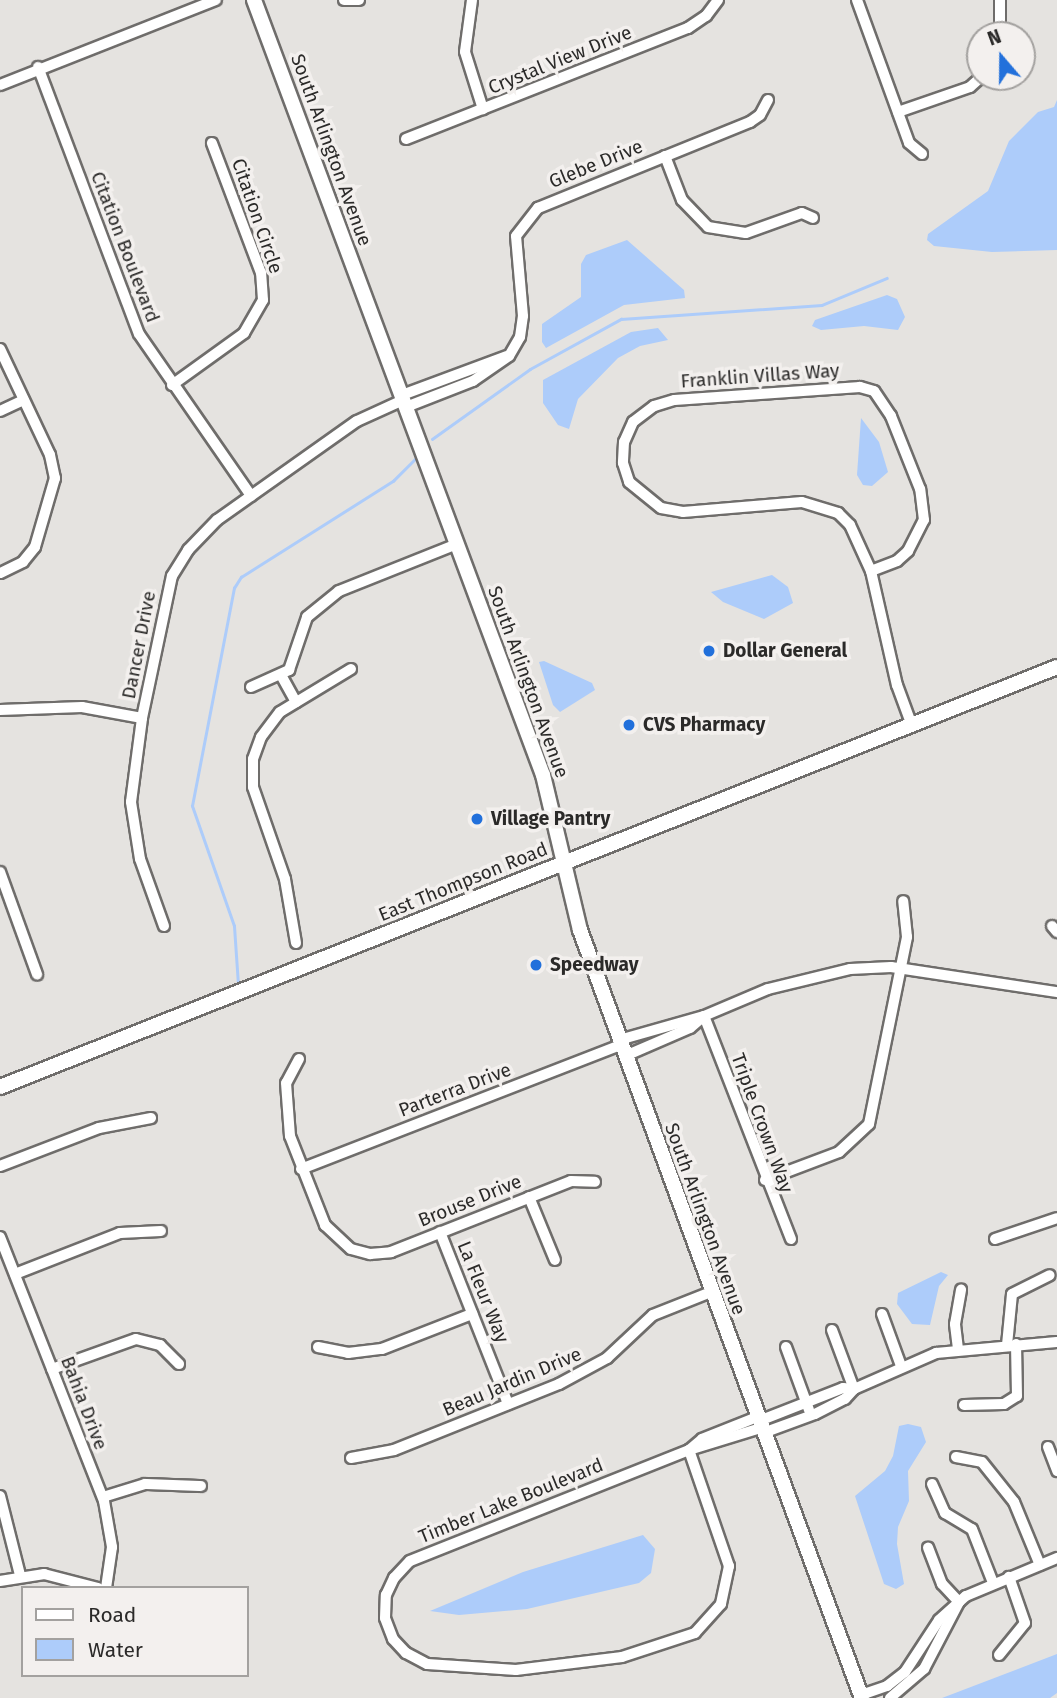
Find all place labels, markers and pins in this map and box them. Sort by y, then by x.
place label: Dollar General [723,640,847,662]
marker: Dollar General [701,643,717,659]
place label: CVS Pharmacy [643,714,765,736]
marker: CVS Pharmacy [621,717,637,733]
place label: Village Pantry [491,808,610,830]
marker: Village Pantry [469,811,485,827]
place label: Speedway [550,954,639,976]
marker: Speedway [528,957,544,973]

